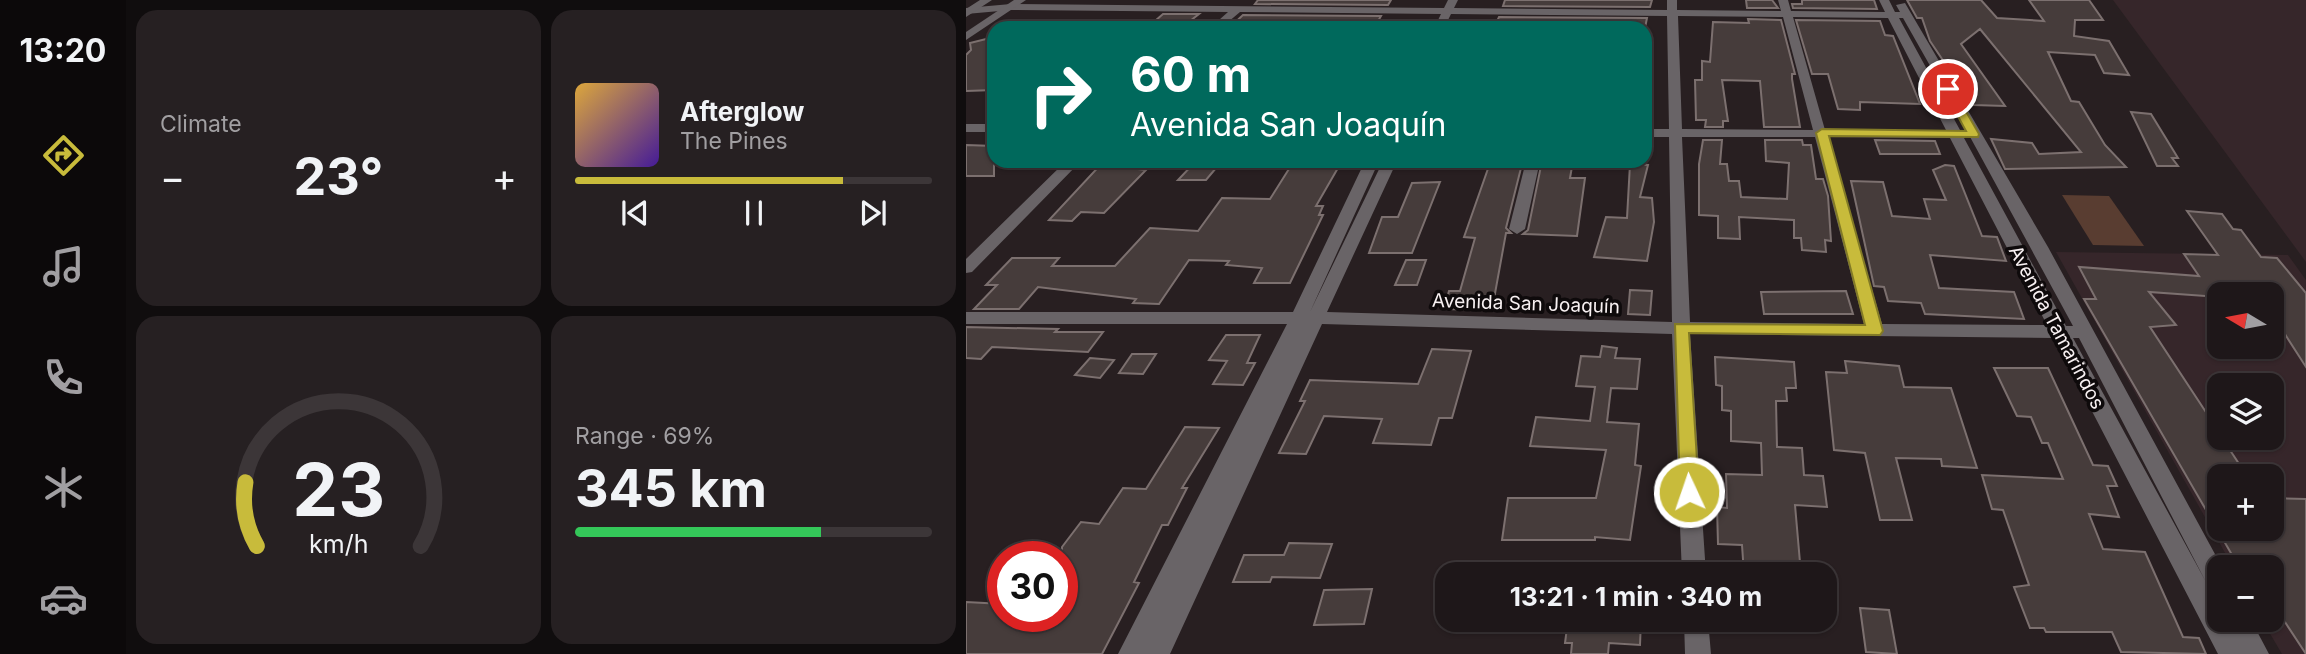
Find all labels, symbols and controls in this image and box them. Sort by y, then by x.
text: 13:20 [20,31,106,70]
text: 60 m [1130,45,1251,104]
icon: right [1015,49,1106,140]
pin [1918,59,1978,119]
icon: arrive [1929,70,1967,108]
text: Afterglow [680,96,804,127]
text: Avenida San Joaquín [1130,105,1446,144]
text: Climate [160,110,242,138]
text: The Pines [680,127,788,155]
icon: directions [39,131,88,180]
text: 23° [294,145,383,208]
text: − [160,154,185,200]
text: + [492,154,517,200]
icon: previous [616,194,654,232]
icon: pause [735,194,773,232]
icon: next [854,194,892,232]
icon: music [39,242,88,291]
street label: Avenida Tamarindos [2004,242,2109,413]
north arrow [2207,282,2284,359]
map controls [2207,282,2284,632]
street label: Avenida San Joaquín [1432,289,1620,318]
icon: phone [39,353,88,402]
button: layers [2207,373,2284,450]
text: Range · 69% [575,422,714,450]
text: 23 [292,445,385,534]
position arrow [1652,455,1726,529]
text: 345 km [575,457,767,520]
icon: climate [39,463,88,512]
button: + [2207,464,2284,541]
text: km/h [309,529,368,559]
speed limit sign: 30 [987,541,1078,632]
button: − [2207,555,2284,632]
icon: car [39,574,88,623]
text: 13:21 · 1 min · 340 m [1510,581,1762,612]

